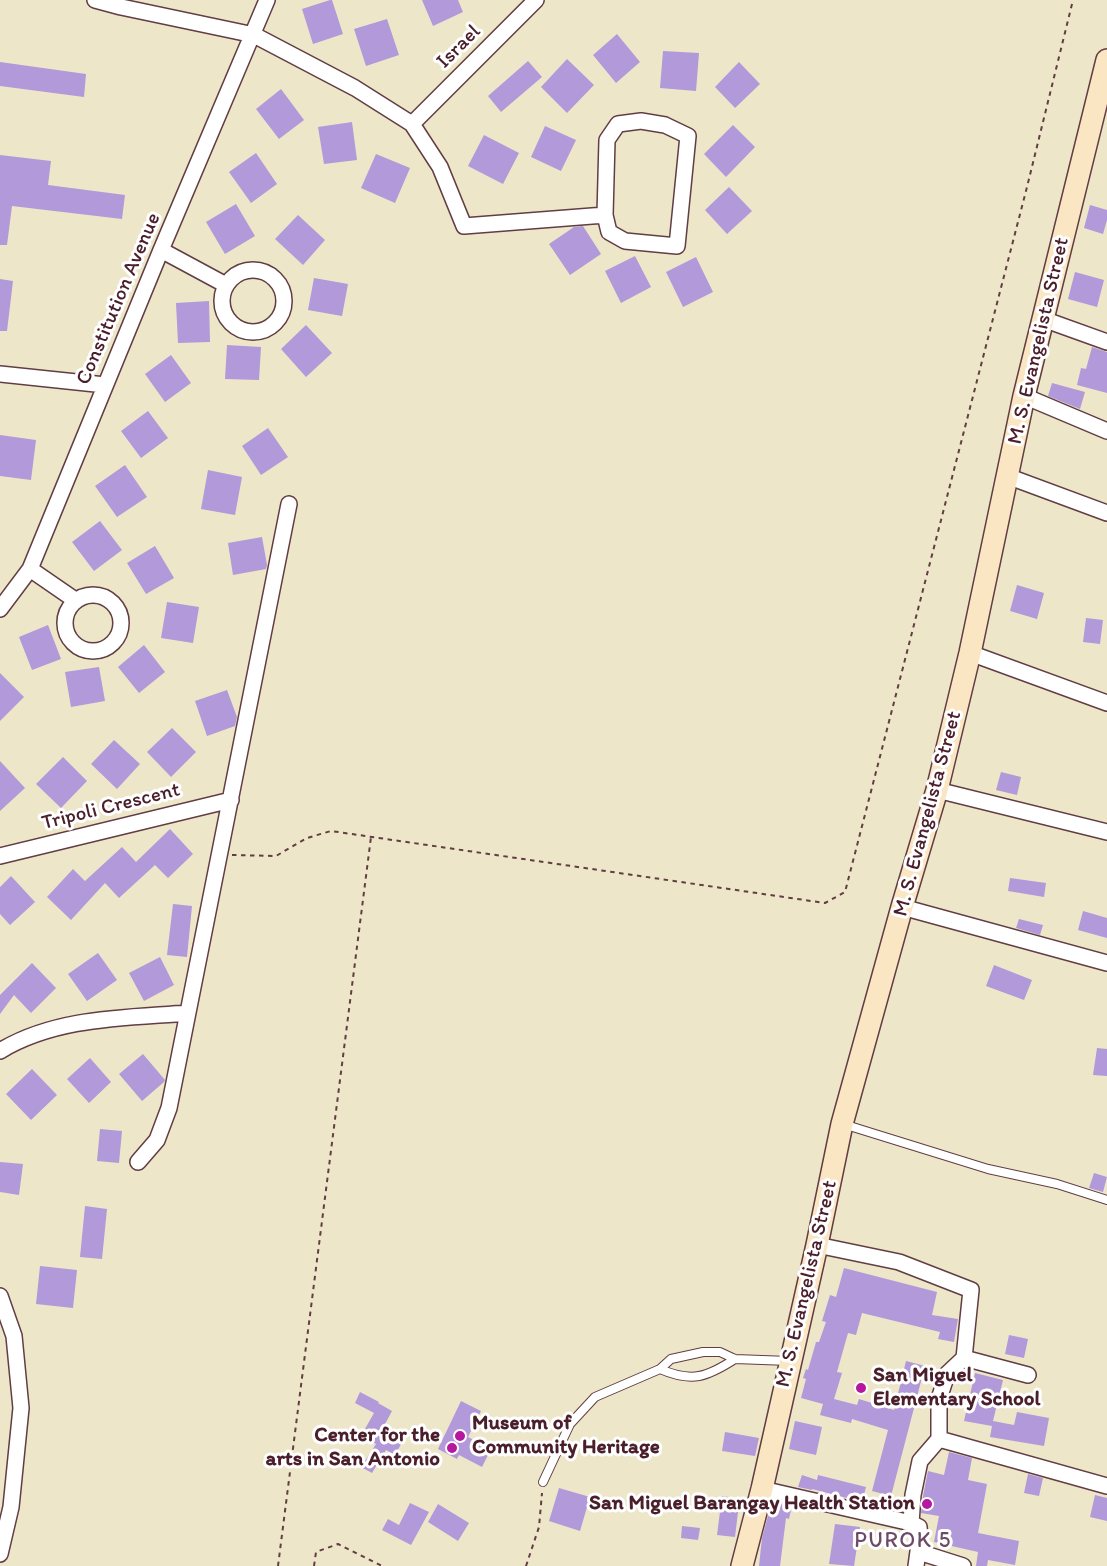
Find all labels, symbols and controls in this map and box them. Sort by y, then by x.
street label: Israel [432,20,486,74]
street label: Constitution Avenue [71,209,167,389]
street label: M. S. Evangelista Street [1003,235,1075,447]
street label: M. S. Evangelista Street [888,709,968,919]
street label: Tripoli Crescent [39,778,183,836]
street label: M. S. Evangelista Street [771,1178,843,1390]
place label: San Miguel Elementary School [873,1363,1040,1413]
marker: San Miguel Elementary School [854,1381,868,1395]
place label: Museum of Community Heritage [472,1411,660,1461]
place label: Center for the arts in San Antonio [266,1423,440,1473]
marker: Museum of Community Heritage [453,1429,467,1443]
marker: Center for the arts in San Antonio [445,1441,459,1455]
place label: San Miguel Barangay Health Station [589,1491,915,1517]
marker: San Miguel Barangay Health Station [920,1497,934,1511]
district label: PUROK 5 [854,1528,952,1554]

